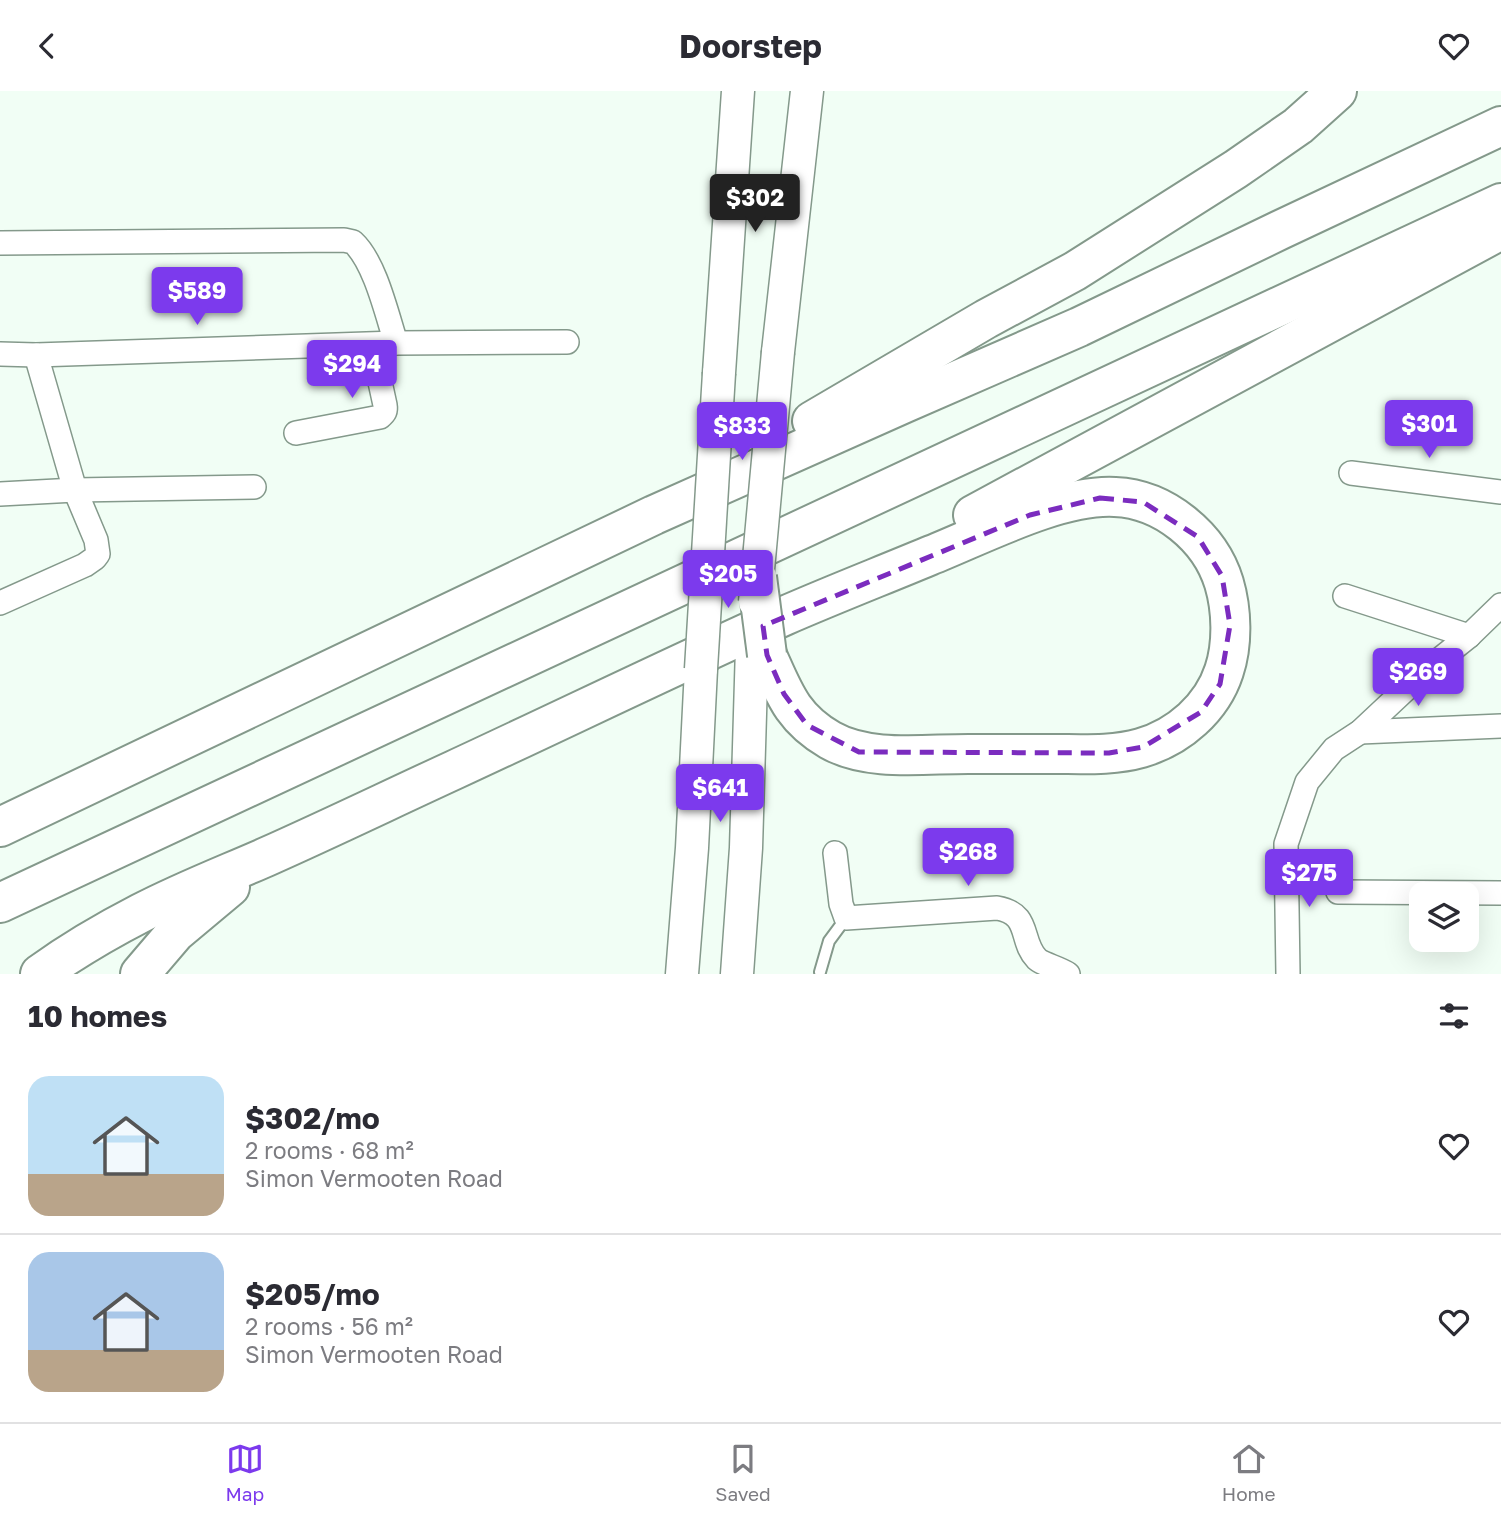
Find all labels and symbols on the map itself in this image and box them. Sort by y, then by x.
pin: $302 [714,174,796,234]
pin: $589 [156,267,238,327]
pin: $294 [311,341,393,400]
pin: $301 [1388,401,1470,460]
pin: $833 [701,403,783,462]
pin: $205 [687,551,769,610]
pin: $269 [1377,649,1459,708]
pin: $641 [679,765,761,824]
pin: $268 [927,829,1009,888]
pin: $275 [1268,849,1350,909]

